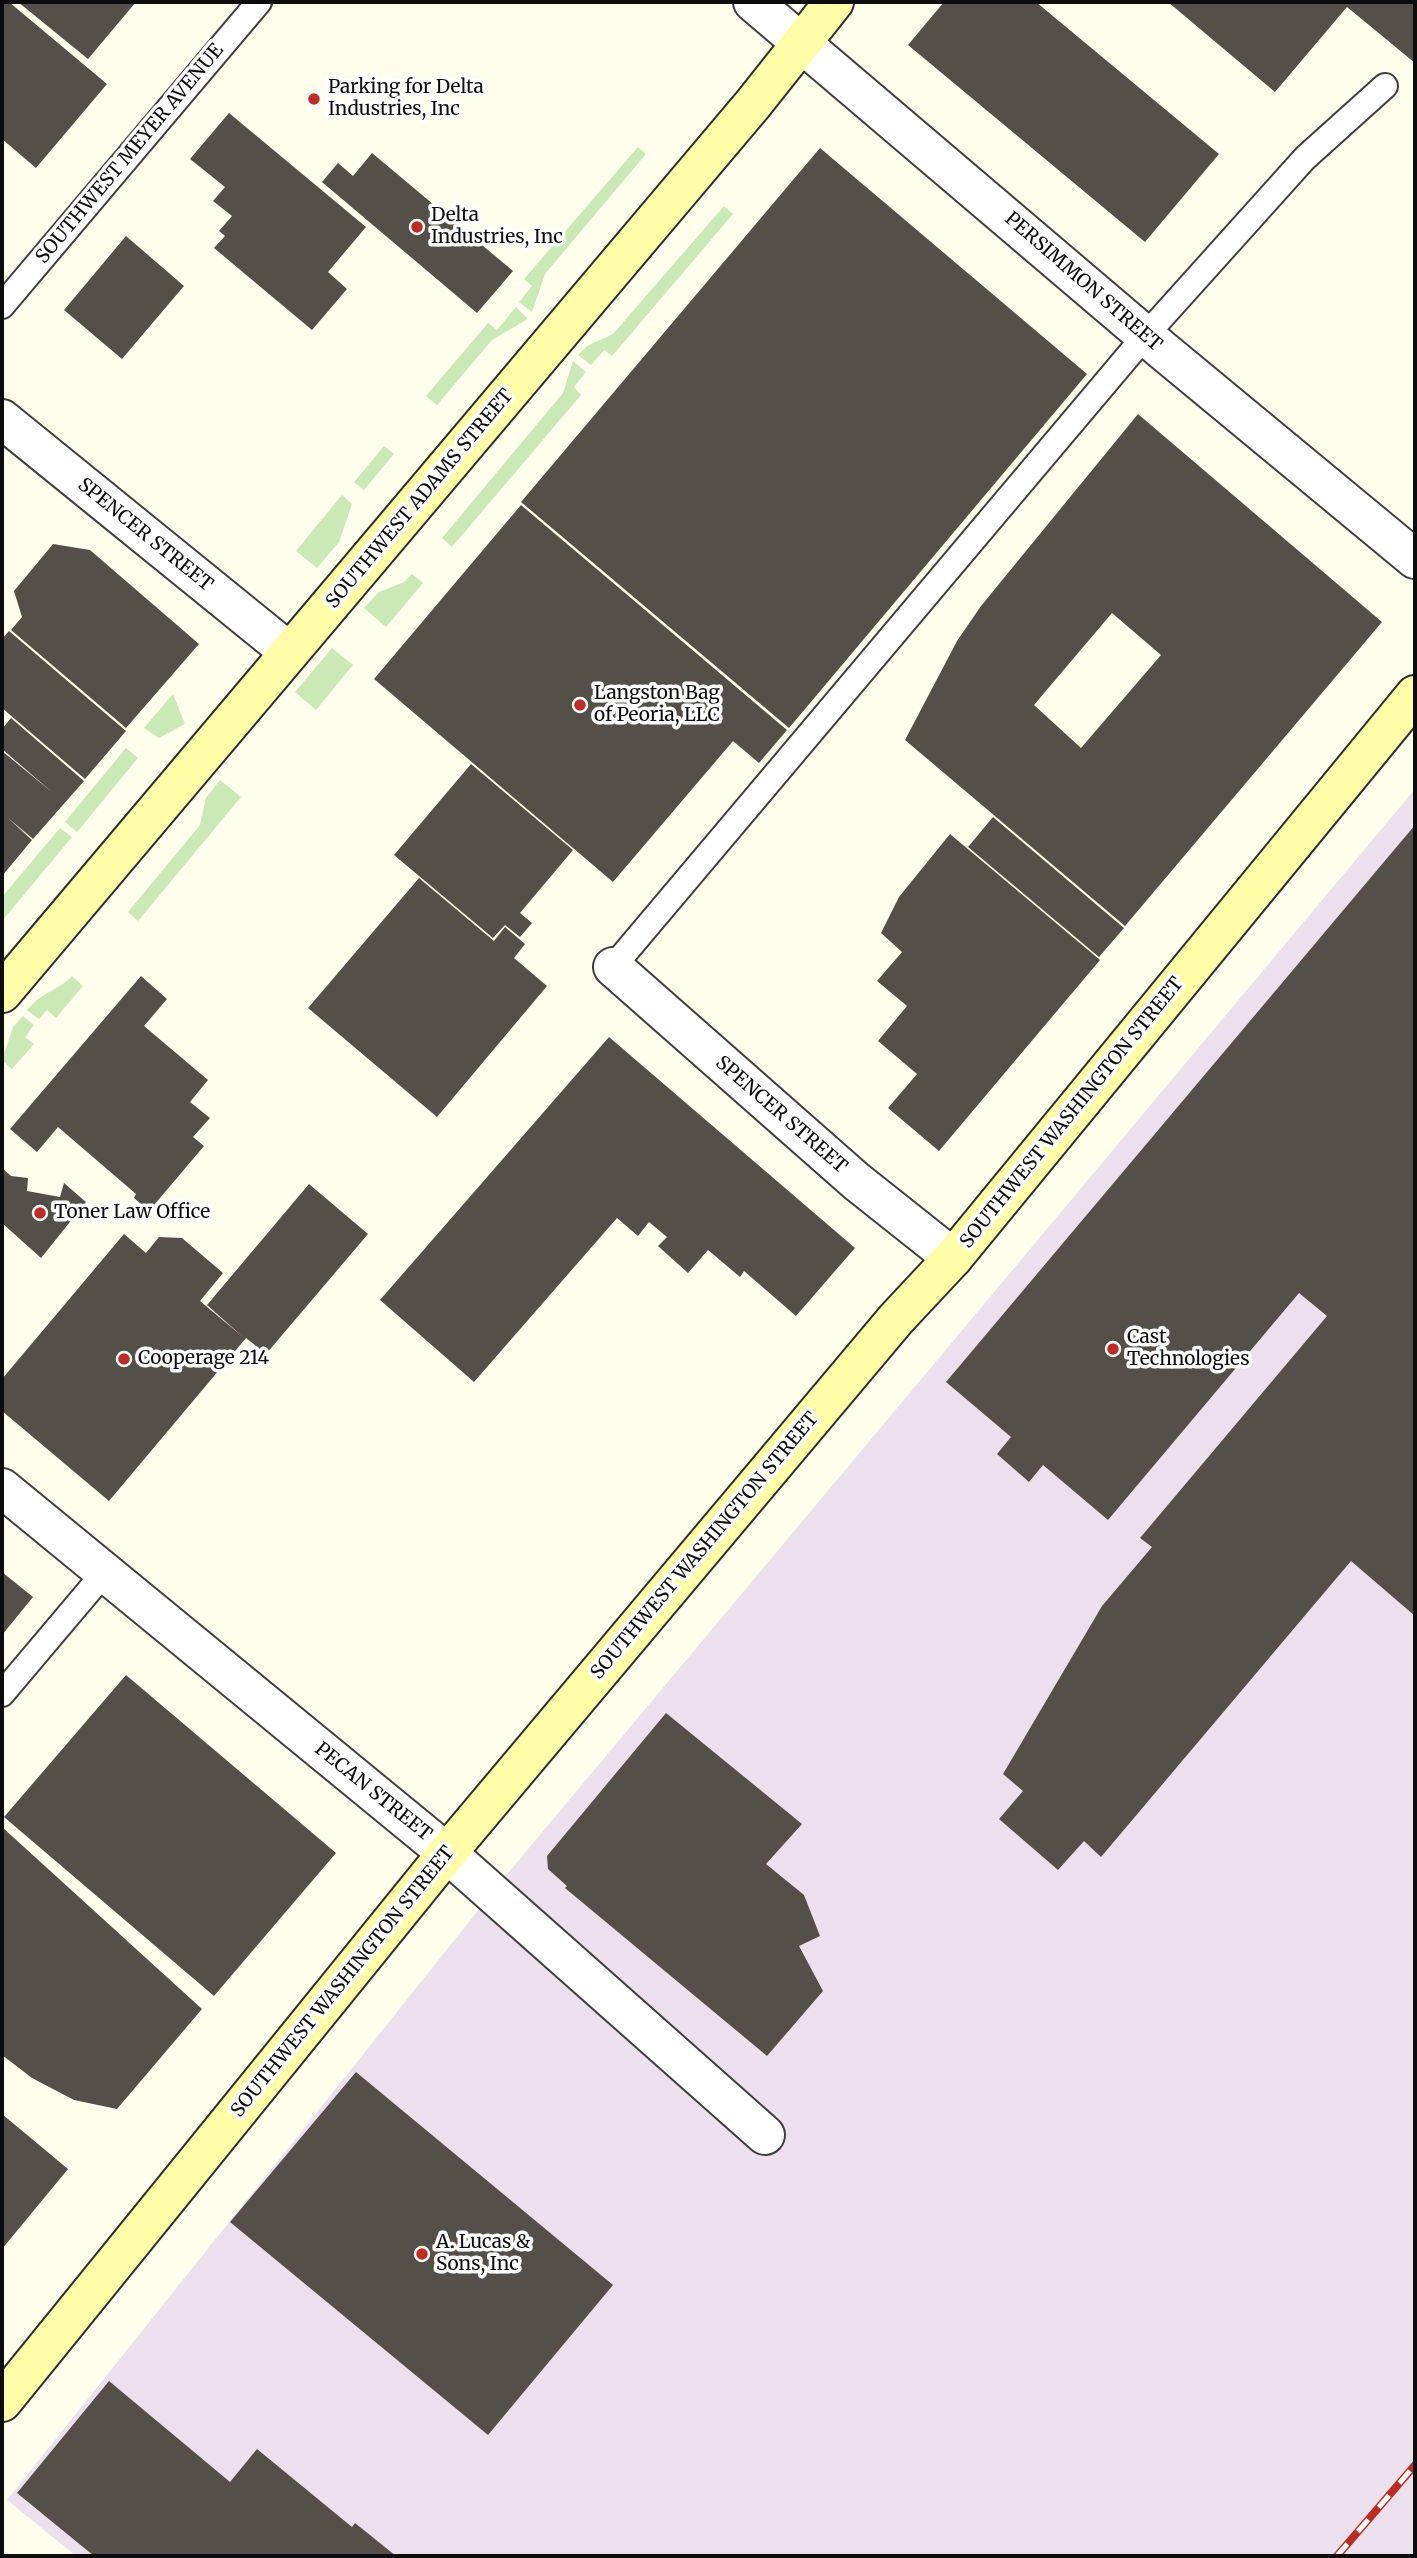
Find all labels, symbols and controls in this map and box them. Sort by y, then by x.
street label: SOUTHWEST MEYER AVENUE [31,40,229,268]
place label: Parking for Delta Industries, Inc [328,77,484,121]
marker: Parking for Delta Industries, Inc [306,91,322,107]
place label: Delta Industries, Inc [431,205,563,249]
street label: PERSIMMON STREET [1000,208,1166,356]
marker: Delta Industries, Inc [409,219,425,235]
street label: SOUTHWEST ADAMS STREET [322,385,518,613]
street label: SPENCER STREET [73,474,217,596]
place label: Langston Bag of Peoria, LLC [594,683,720,727]
marker: Langston Bag of Peoria, LLC [572,697,588,713]
street label: SOUTHWEST WASHINGTON STREET [956,973,1188,1253]
street label: SPENCER STREET [711,1052,851,1178]
place label: Toner Law Office [54,1202,210,1224]
marker: Toner Law Office [32,1205,48,1221]
place label: Cast Technologies [1127,1327,1249,1371]
marker: Cast Technologies [1105,1341,1121,1357]
place label: Cooperage 214 [138,1348,269,1370]
marker: Cooperage 214 [116,1351,132,1367]
street label: SOUTHWEST WASHINGTON STREET [586,1408,824,1684]
street label: PECAN STREET [310,1738,436,1846]
street label: SOUTHWEST WASHINGTON STREET [227,1842,459,2122]
place label: A. Lucas & Sons, Inc [436,2232,530,2276]
marker: A. Lucas & Sons, Inc [414,2246,430,2262]

